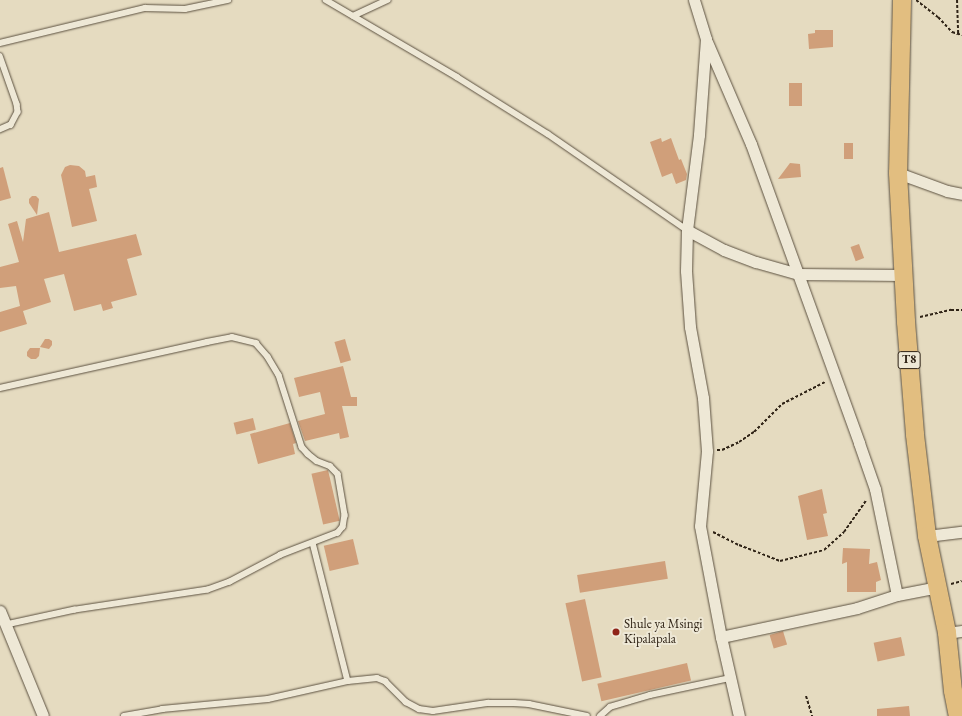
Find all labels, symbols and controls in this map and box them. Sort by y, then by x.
road number: T8 [897,350,921,370]
place label: Shule ya Msingi Kipalapala [624,617,702,648]
marker: Shule ya Msingi Kipalapala [611,627,621,637]

